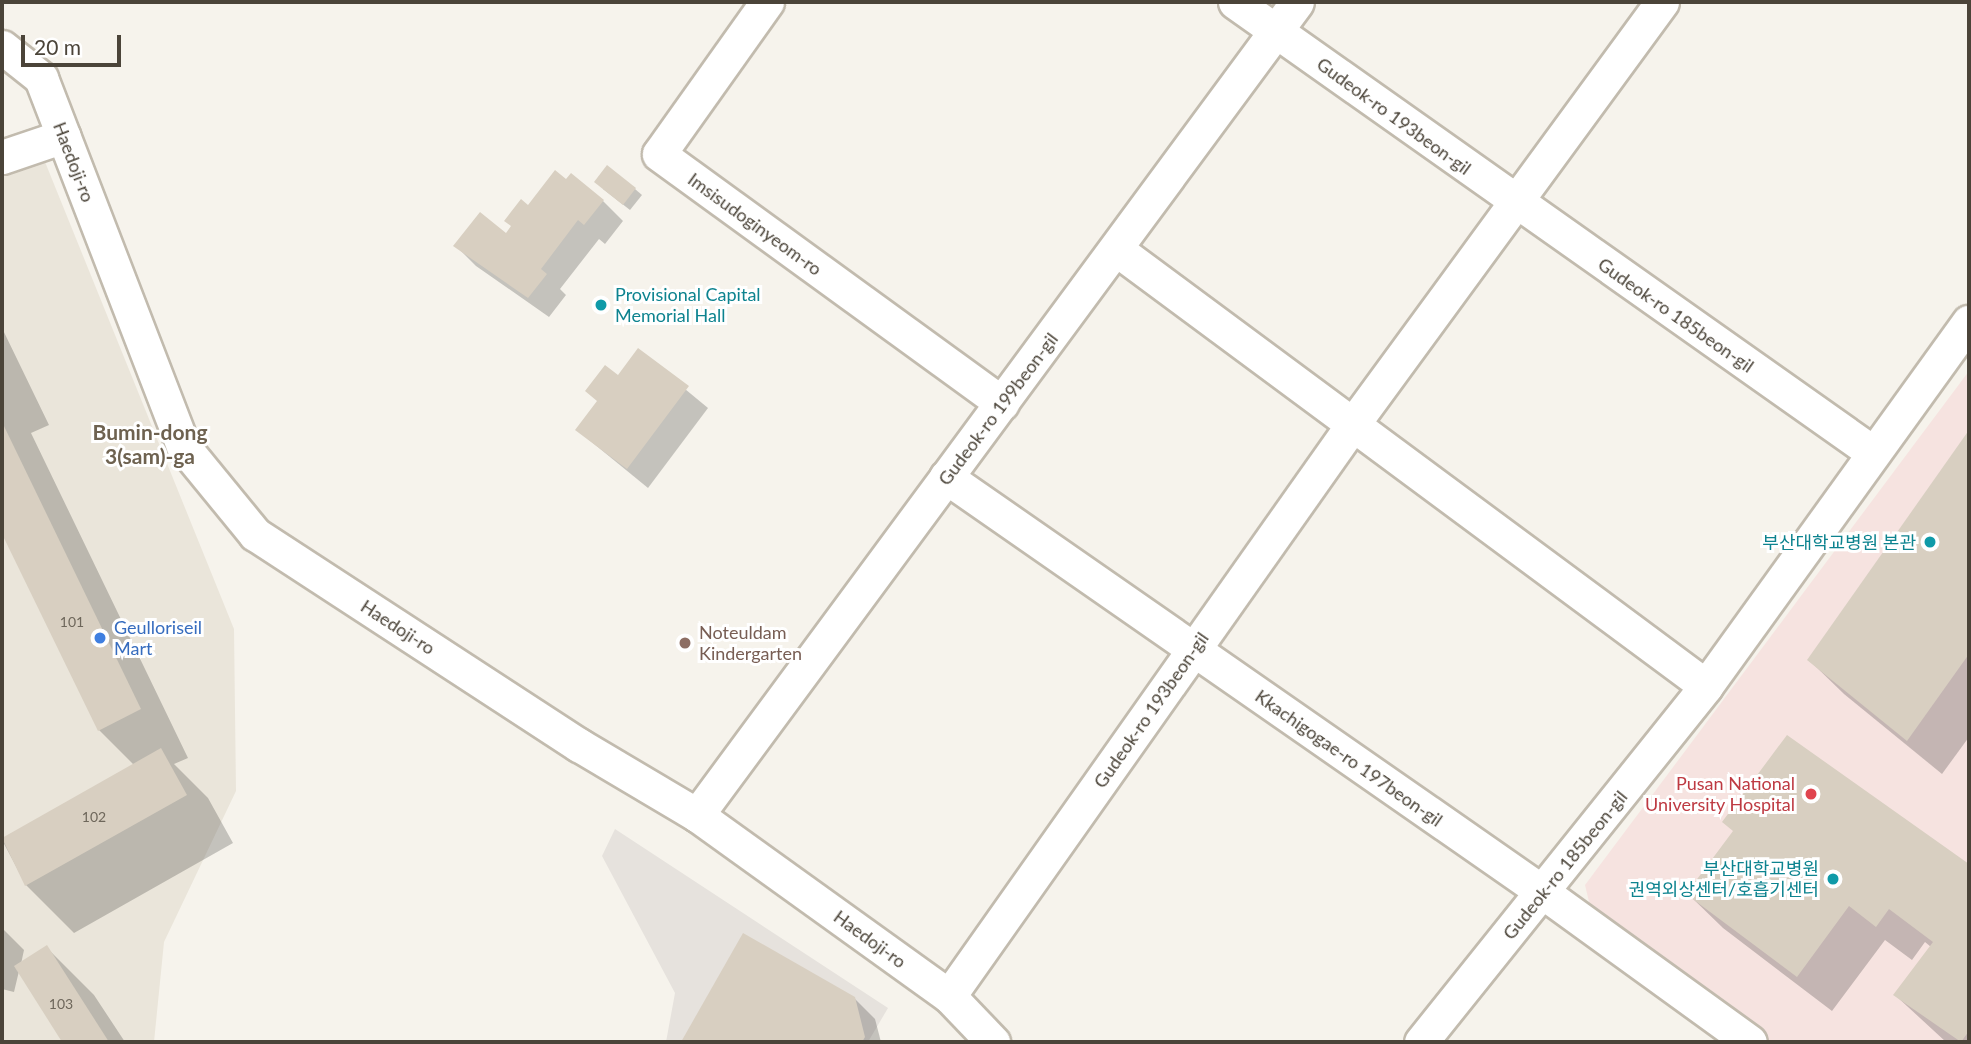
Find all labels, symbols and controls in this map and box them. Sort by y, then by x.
scale bar [24,21,124,65]
text: 20 m [34,34,81,59]
street label: Gudeok-ro 193beon-gil [1313,53,1475,179]
street label: Haedoji-ro [49,119,99,205]
street label: Imsisudoginyeom-ro [684,168,826,280]
street label: Gudeok-ro 185beon-gil [1594,253,1758,377]
place label: Provisional Capital Memorial Hall [615,284,761,326]
marker: Provisional Capital Memorial Hall [593,297,609,313]
street label: Gudeok-ro 199beon-gil [934,329,1062,489]
district label: Bumin-dong 3(sam)-ga [93,419,207,469]
place label: 부산대학교병원 본관 [1762,531,1916,553]
marker: 부산대학교병원 본관 [1922,534,1938,550]
street label: Haedoji-ro [357,595,439,659]
house number: 101 [60,614,84,630]
place label: Geulloriseil Mart [114,617,202,660]
place label: Noteuldam Kindergarten [699,622,802,664]
street label: Gudeok-ro 193beon-gil [1089,628,1213,792]
marker: Geulloriseil Mart [92,630,108,646]
marker: Noteuldam Kindergarten [677,635,693,651]
street label: Kkachigogae-ro 197beon-gil [1251,685,1447,831]
place label: Pusan National University Hospital [1645,773,1795,816]
marker: Pusan National University Hospital [1801,784,1821,804]
street label: Gudeok-ro 185beon-gil [1498,786,1632,944]
house number: 102 [82,809,106,825]
place label: 부산대학교병원 권역외상센터/호흡기센터 [1629,858,1819,900]
marker: 부산대학교병원 권역외상센터/호흡기센터 [1825,871,1841,887]
street label: Haedoji-ro [830,906,910,972]
house number: 103 [49,996,73,1012]

